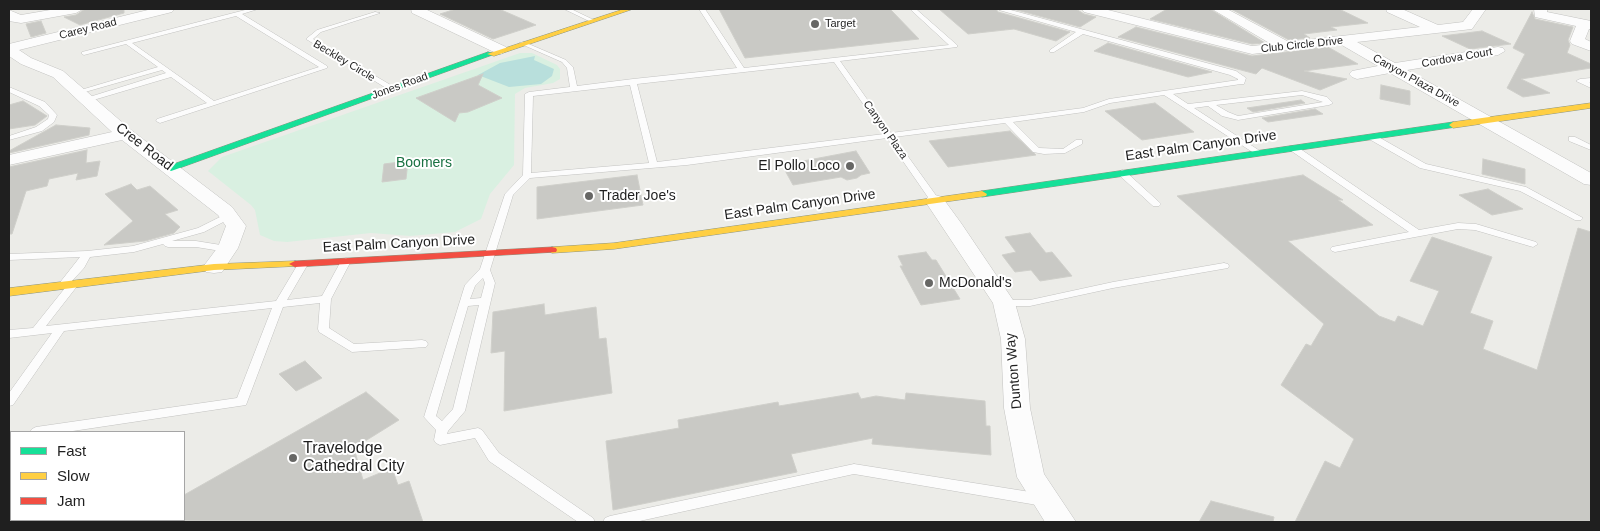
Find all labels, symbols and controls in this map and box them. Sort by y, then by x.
street label: Carey Road [58,15,118,43]
place label: Target [825,17,856,31]
marker: Target [809,18,821,30]
street label: Club Circle Drive [1260,34,1344,56]
street label: Beckley Circle [311,37,377,85]
street label: Cordova Court [1421,45,1493,71]
street label: Canyon Plaza Drive [1370,52,1462,110]
street label: Jones Road [370,70,430,102]
street label: Canyon Plaza [860,98,910,162]
street label: Cree Road [112,120,176,174]
street label: East Palm Canyon Drive [1124,127,1278,165]
park label: Boomers [396,155,452,171]
place label: El Pollo Loco [758,158,840,174]
marker: El Pollo Loco [844,160,856,172]
street label: East Palm Canyon Drive [723,186,877,224]
place label: Trader Joe's [599,188,676,204]
marker: Trader Joe's [583,190,595,202]
street label: East Palm Canyon Drive [322,232,476,256]
place label: McDonald's [939,275,1012,291]
marker: McDonald's [923,277,935,289]
street label: Dunton Way [1002,332,1026,410]
legend [10,431,185,521]
place label: Travelodge Cathedral City [303,439,404,477]
text: Fast [57,442,86,459]
marker: Travelodge Cathedral City [287,452,299,464]
text: Slow [57,467,90,484]
text: Jam [57,492,85,509]

